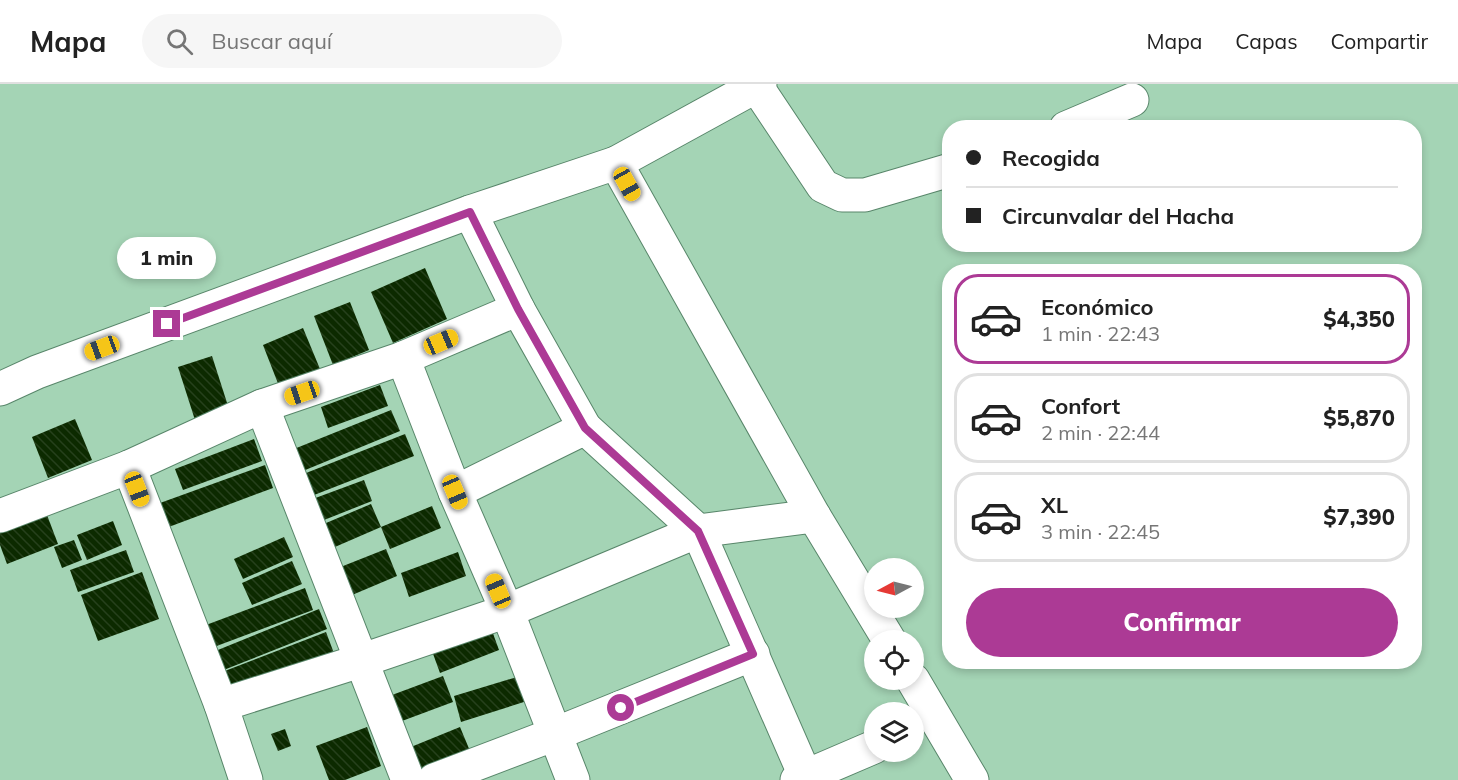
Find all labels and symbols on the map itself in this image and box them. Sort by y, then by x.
car [610,164,644,204]
callout: 1 min [118,237,216,279]
route end [153,310,180,337]
car [421,327,461,357]
car [82,333,122,363]
car [282,379,322,407]
car [122,469,152,509]
car [440,472,470,512]
north arrow [864,558,924,618]
car [483,571,513,611]
route start [607,694,634,721]

